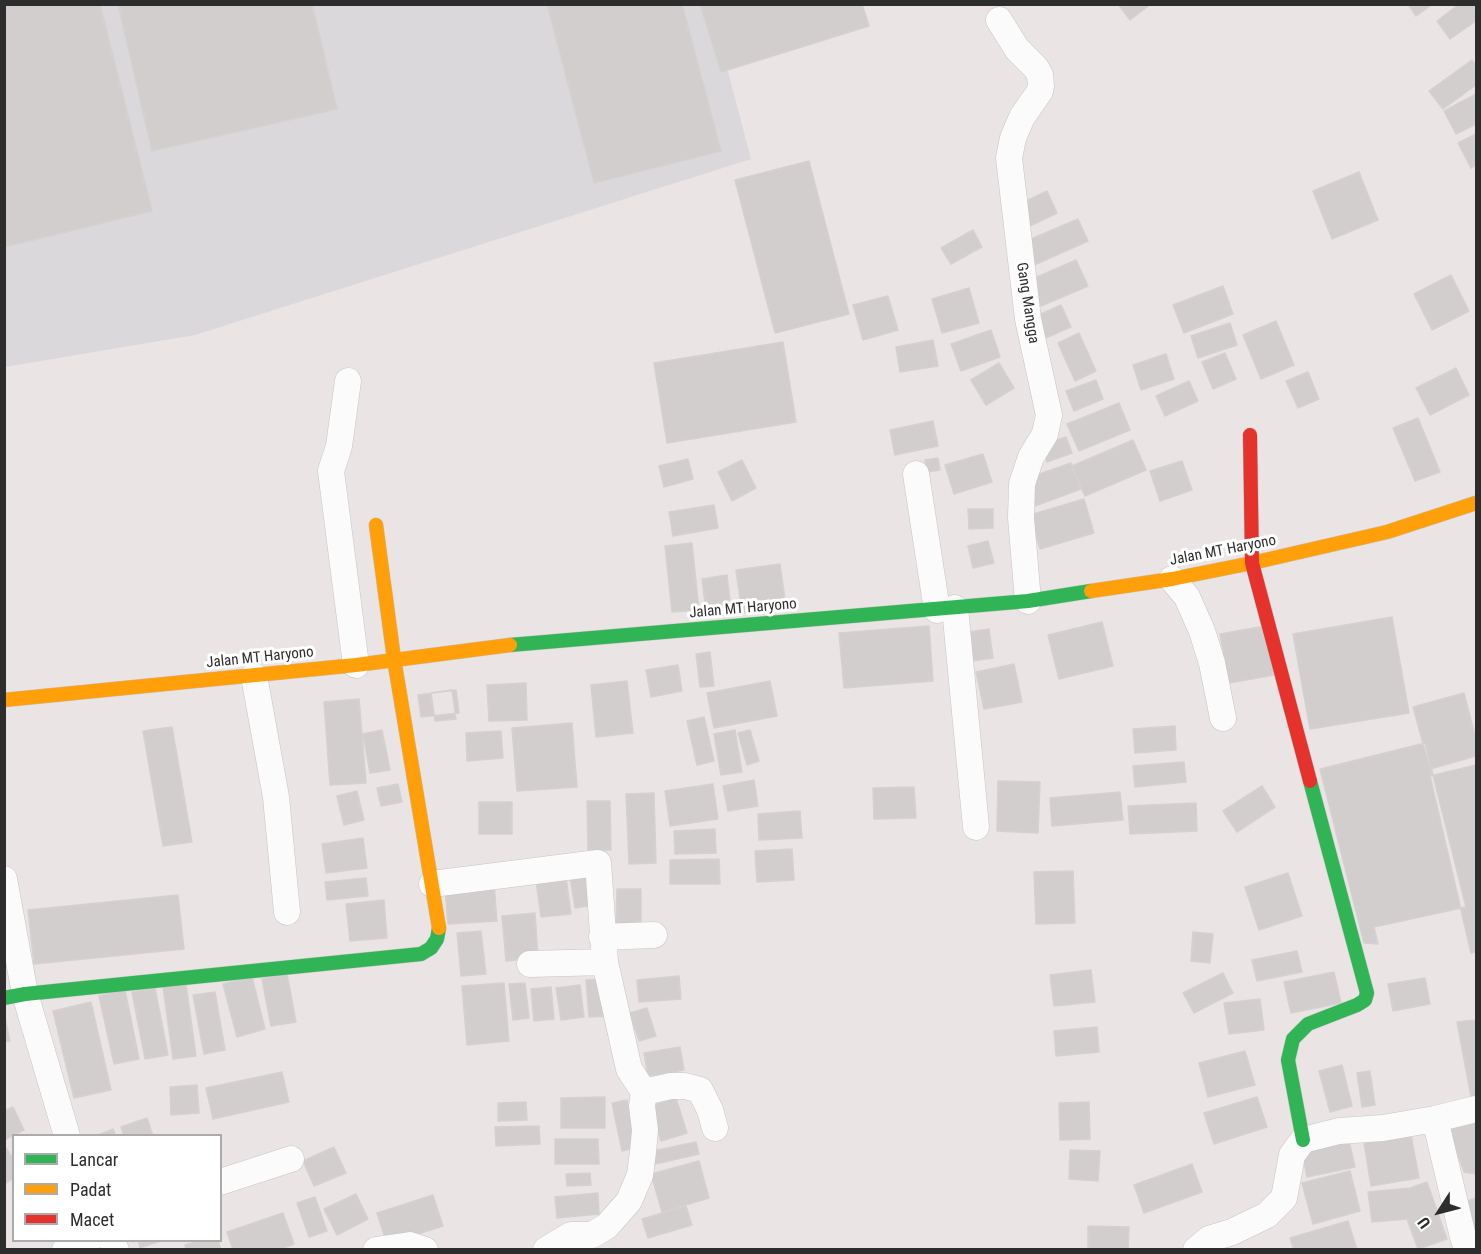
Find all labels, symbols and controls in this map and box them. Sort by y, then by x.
street label: Gang Mangga [1012,261,1042,345]
street label: Jalan MT Haryono [1168,532,1278,570]
street label: Jalan MT Haryono [689,595,797,623]
street label: Jalan MT Haryono [205,643,315,673]
legend [12,1134,222,1242]
text: Lancar [70,1149,118,1170]
text: Padat [70,1179,111,1200]
north arrow [1409,1182,1469,1242]
text: Macet [70,1209,114,1230]
text: U [1414,1214,1434,1232]

